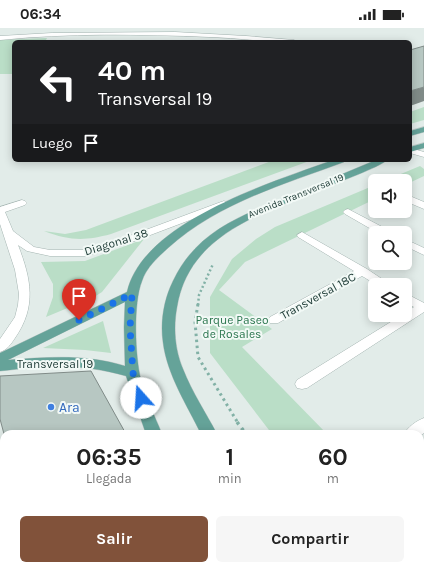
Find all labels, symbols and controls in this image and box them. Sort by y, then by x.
text: 06:34 [20,5,61,23]
text: 40 m [98,54,166,87]
icon: left [32,56,84,108]
text: Transversal 19 [98,88,212,110]
icon: arrive [80,132,102,154]
text: Luego [32,134,72,152]
street label: Avenida Transversal 19 [246,171,346,221]
map controls [368,174,412,322]
button: sound [368,174,412,218]
street label: Diagonal 38 [82,226,150,258]
button: search [368,226,412,270]
street label: Transversal 18C [278,270,358,322]
button: layers [368,278,412,322]
pin [62,279,96,320]
icon: arrive [68,285,90,307]
park label: Parque Paseo de Rosales [195,313,269,341]
street label: Transversal 19 [17,357,93,371]
position arrow [120,377,162,419]
place label: Ara [59,399,80,416]
marker: Ara [46,402,56,412]
text: 06:35 [76,443,141,471]
text: 1 [225,443,234,471]
text: 60 [318,443,348,471]
text: Llegada [86,471,132,486]
text: min [218,471,242,486]
text: m [327,471,339,486]
button: Salir [20,516,208,562]
button: Compartir [216,516,404,562]

